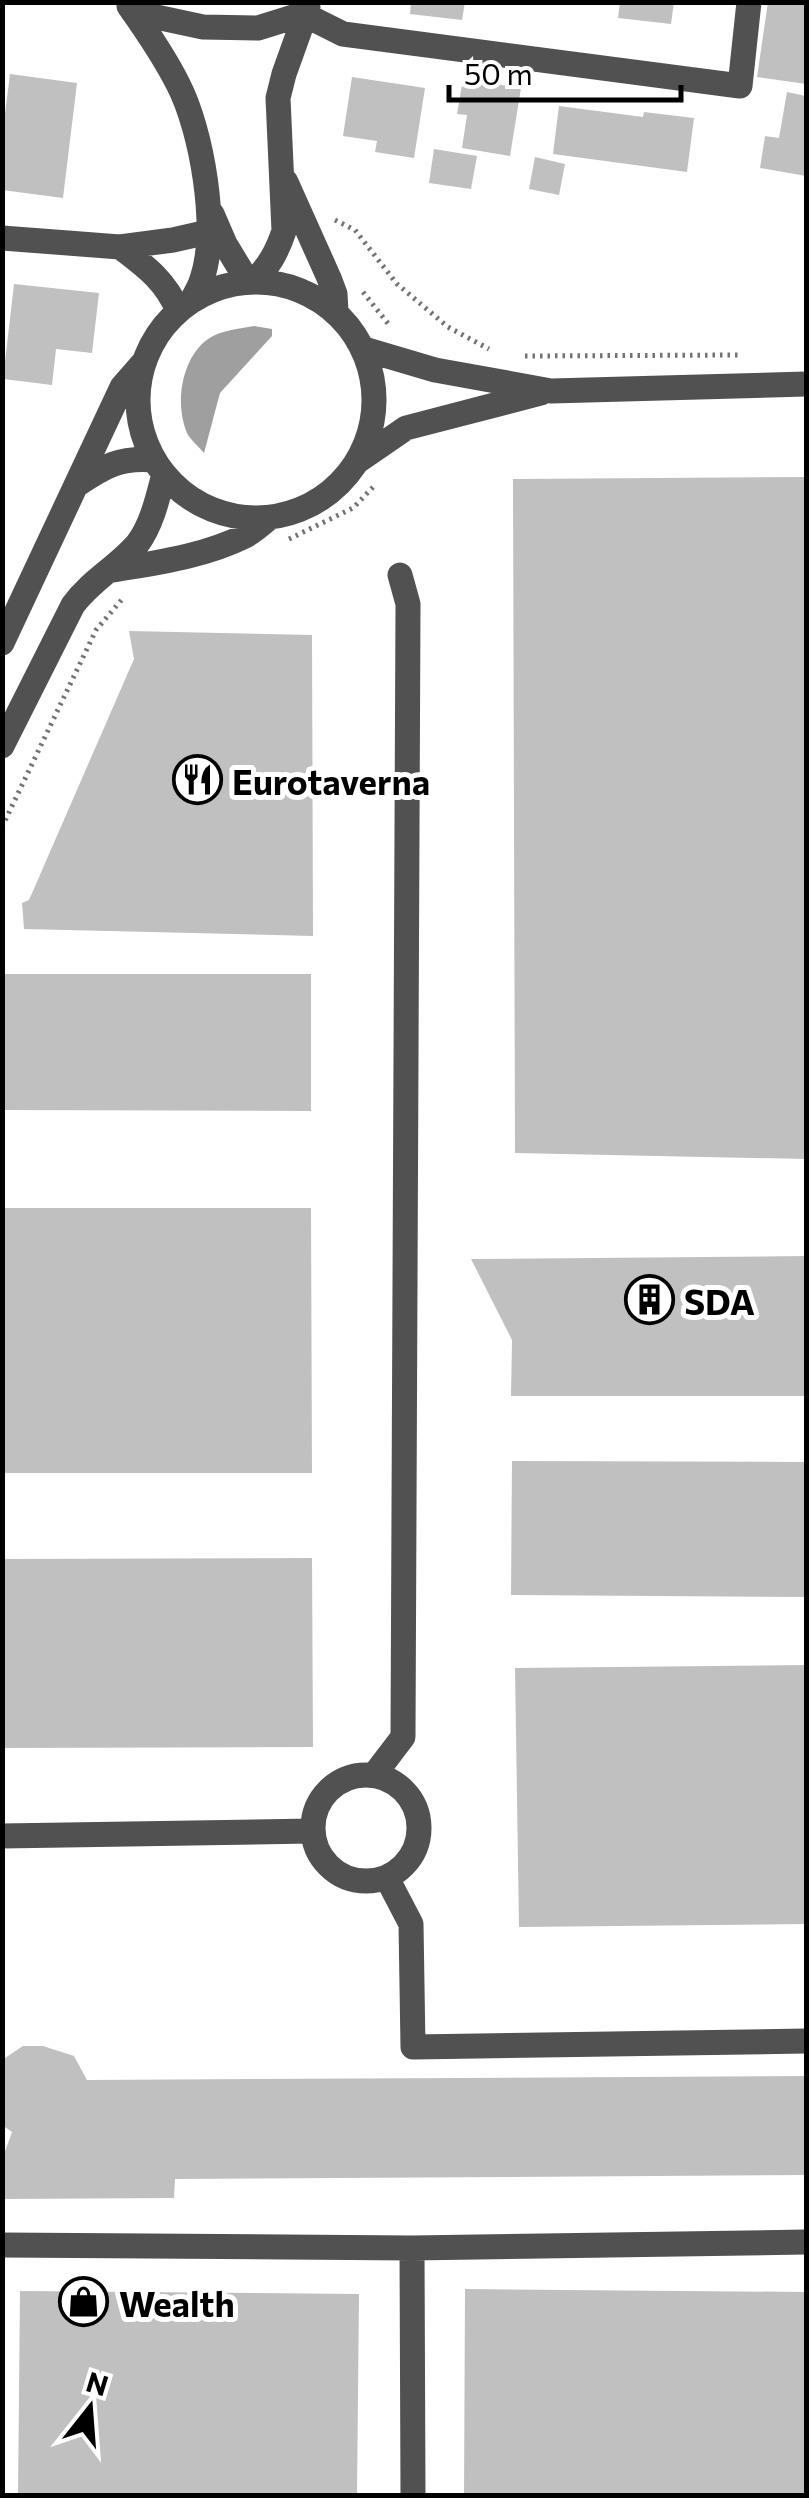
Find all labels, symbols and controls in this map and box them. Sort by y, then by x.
scale bar [449,40,682,102]
text: 50 m [464,54,533,91]
restaurant icon: Eurotaverna [171,754,223,806]
place label: Eurotaverna [232,759,430,802]
building icon: SDA [623,1274,675,1326]
place label: SDA [684,1279,755,1322]
shop icon: Wealth [58,2276,110,2328]
place label: Wealth [119,2281,235,2324]
north arrow [40,2358,140,2458]
text: N [83,2364,113,2402]

